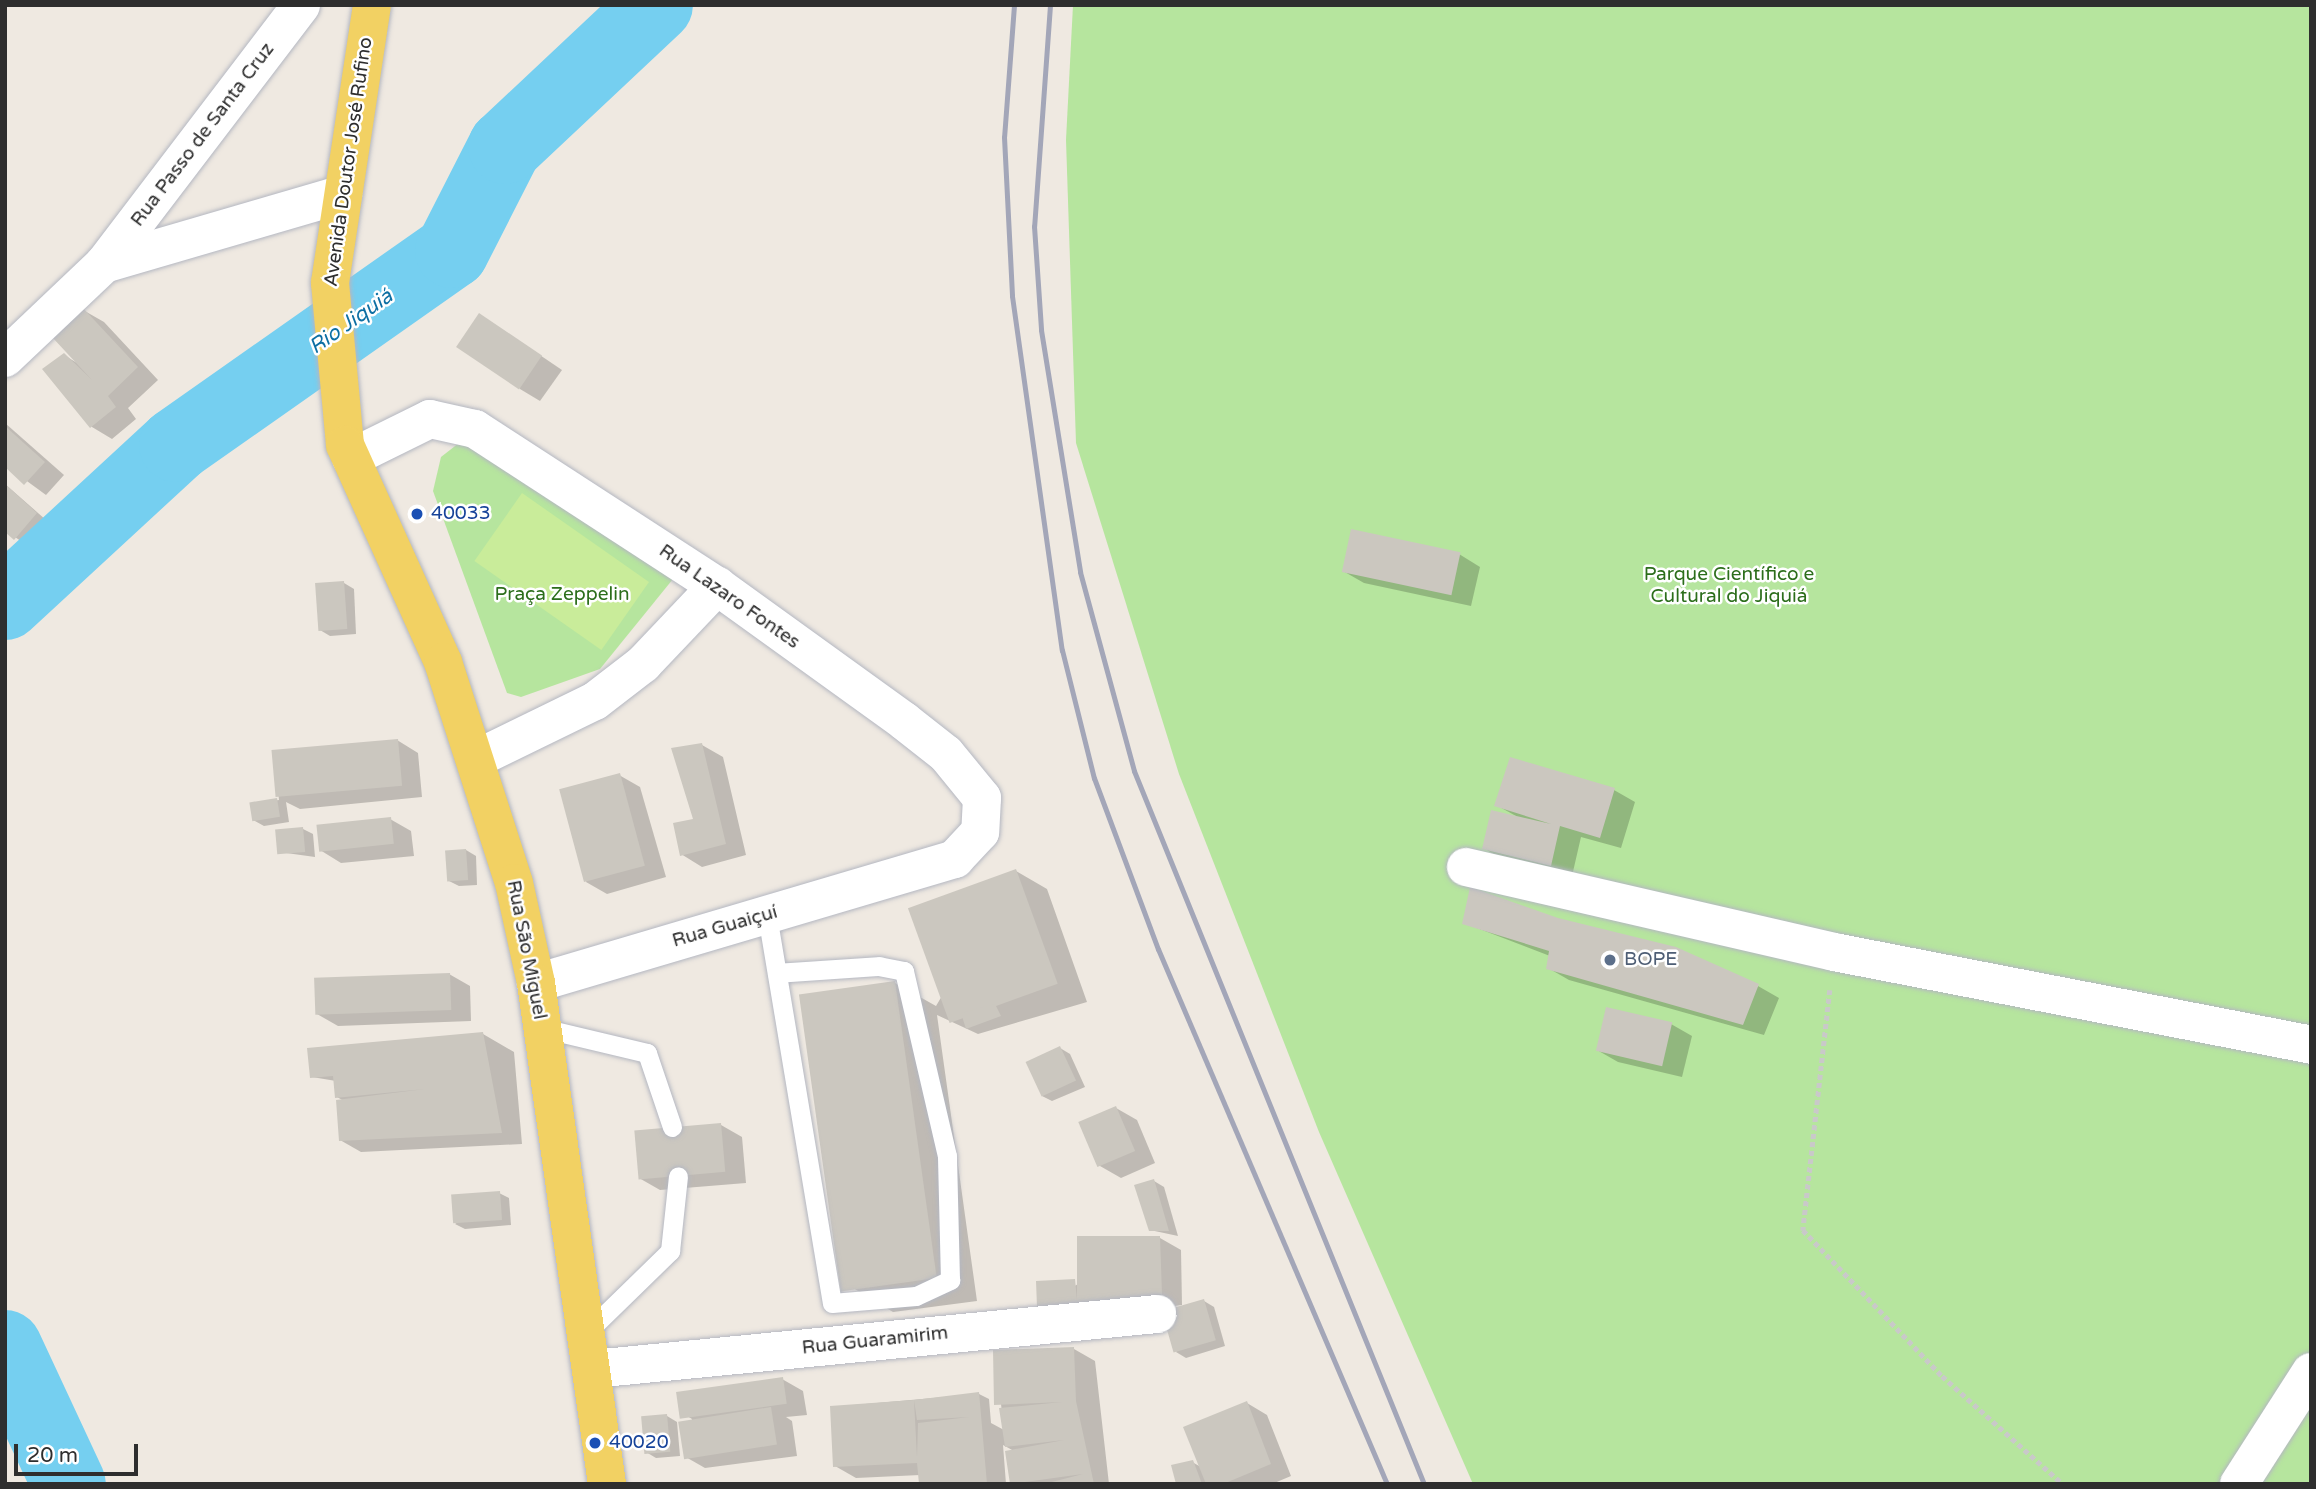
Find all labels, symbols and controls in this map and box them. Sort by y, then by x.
street label: Avenida Doutor José Rufino [320,36,378,288]
street label: Rua Passo de Santa Cruz [126,39,280,231]
water label: Rio Jiquiá [304,284,398,360]
place label: 40033 [431,503,491,525]
marker: 40033 [409,506,425,522]
street label: Rua Lazaro Fontes [654,540,804,654]
park label: Parque Científico e Cultural do Jiquiá [1644,564,1814,608]
park label: Praça Zeppelin [495,584,629,606]
street label: Rua São Miguel [501,878,551,1022]
street label: Rua Guaiçuí [670,901,780,953]
place label: BOPE [1624,949,1677,971]
marker: BOPE [1602,952,1618,968]
street label: Rua Guaramirim [801,1322,949,1360]
scale bar [18,1430,142,1474]
place label: 40020 [609,1432,669,1454]
marker: 40020 [587,1435,603,1451]
text: 20 m [27,1443,78,1468]

